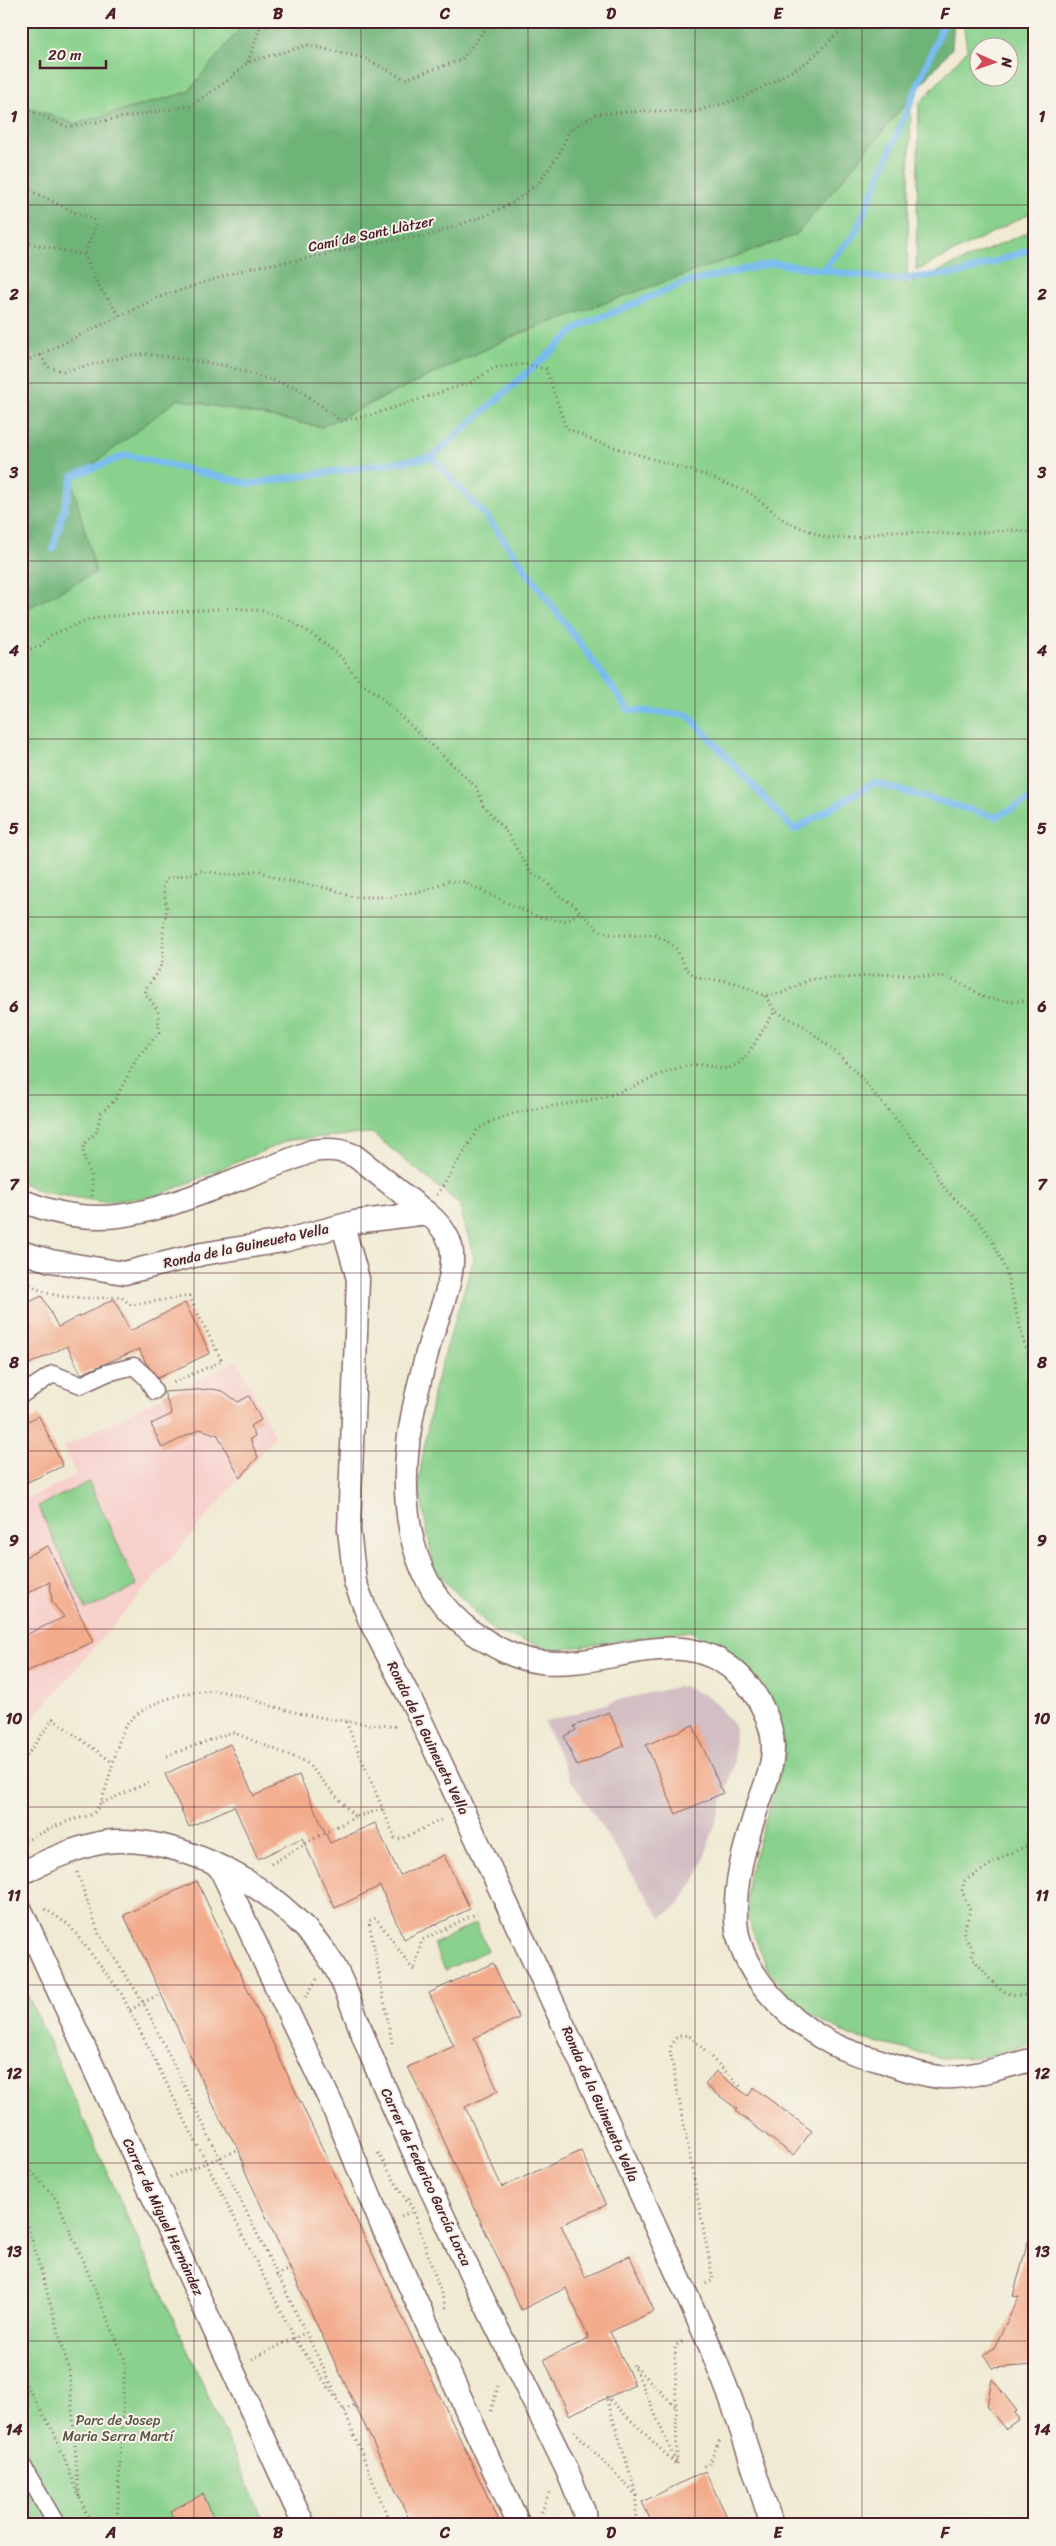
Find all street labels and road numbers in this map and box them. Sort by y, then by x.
street label: Camí de Sant Llàtzer [306,208,437,260]
street label: Ronda de la Guineueta Vella [161,1216,331,1276]
street label: Ronda de la Guineueta Vella [380,1657,476,1819]
street label: Ronda de la Guineueta Vella [554,2022,646,2186]
street label: Carrer de Federico García Lorca [374,2084,479,2271]
street label: Carrer de Miguel Hernández [115,2134,211,2301]

